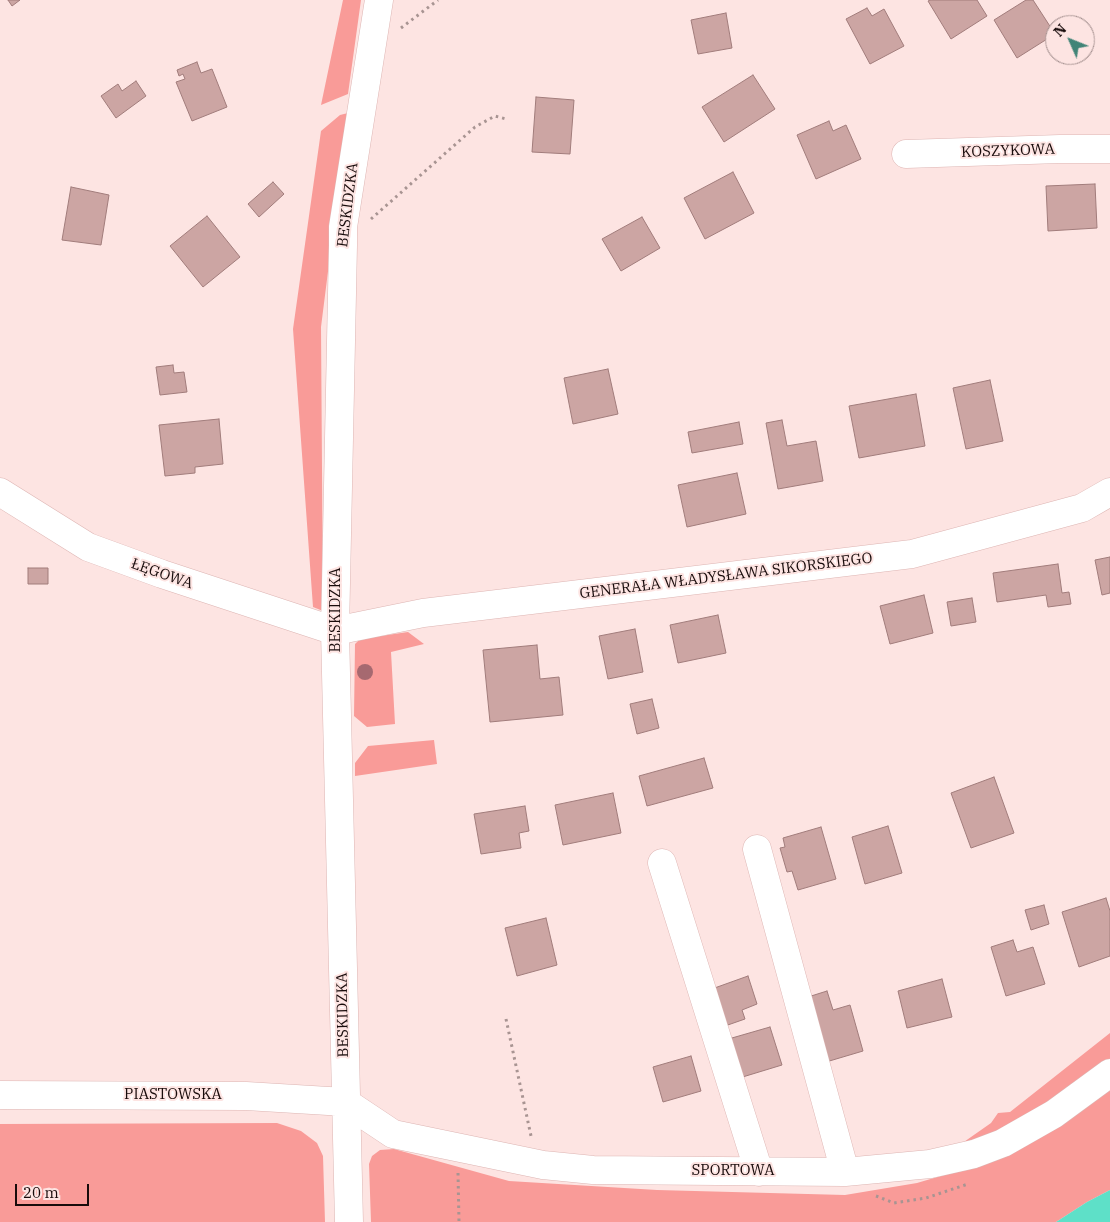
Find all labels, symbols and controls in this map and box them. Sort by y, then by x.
north arrow [1045,15,1095,65]
text: N [1050,20,1070,41]
street label: KOSZYKOWA [961,140,1055,162]
street label: BESKIDZKA [334,162,362,248]
street label: GENERAŁA WŁADYSŁAWA SIKORSKIEGO [579,549,873,603]
street label: ŁĘGOWA [129,555,195,593]
street label: BESKIDZKA [327,567,345,653]
street label: BESKIDZKA [333,972,353,1058]
street label: PIASTOWSKA [124,1086,222,1104]
street label: SPORTOWA [691,1162,775,1180]
scale bar [18,1174,91,1206]
text: 20 m [23,1183,59,1202]

